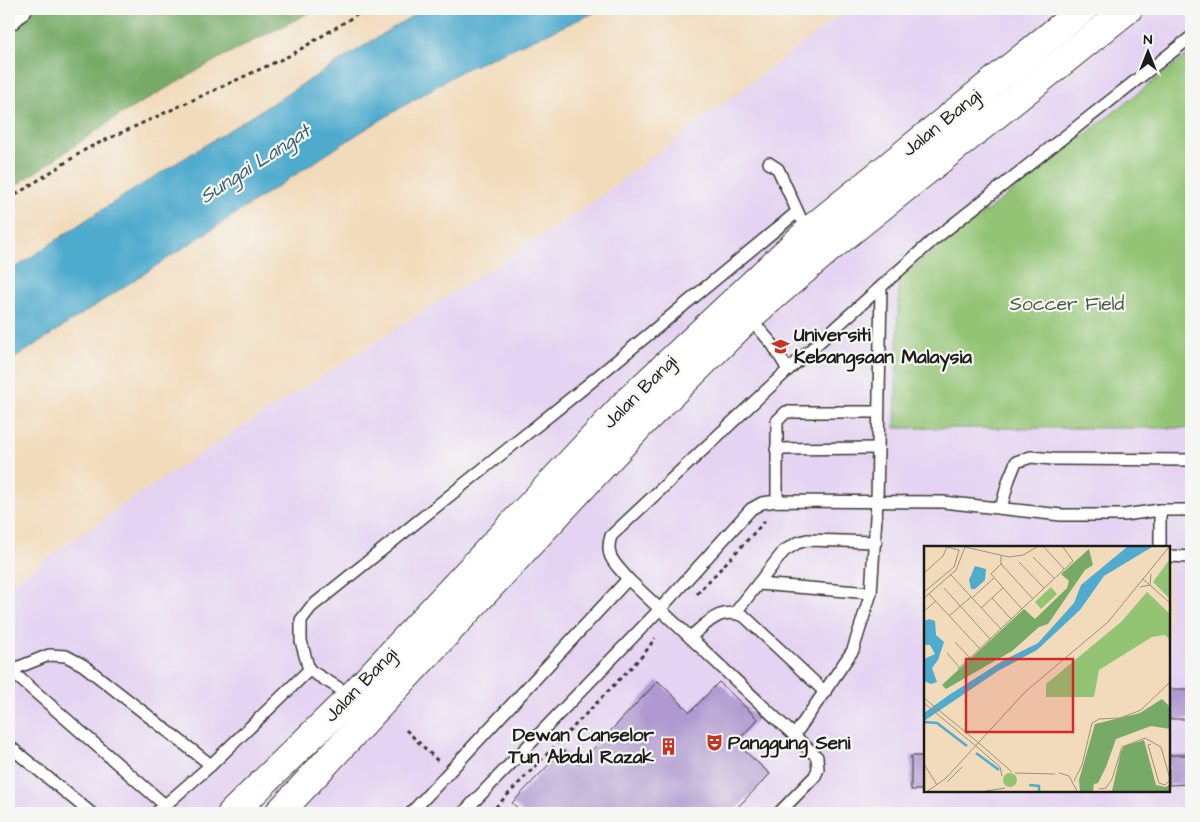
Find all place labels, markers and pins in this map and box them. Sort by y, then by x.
place label: Universiti Kebangsaan Malaysia [794,322,972,372]
school or university icon: Universiti Kebangsaan Malaysia [770,336,790,356]
place label: Dewan Canselor Tun Abdul Razak [508,722,655,771]
place label: Panggung Seni [728,730,850,758]
theatre icon: Panggung Seni [704,733,724,753]
building icon: Dewan Canselor Tun Abdul Razak [658,736,678,756]

